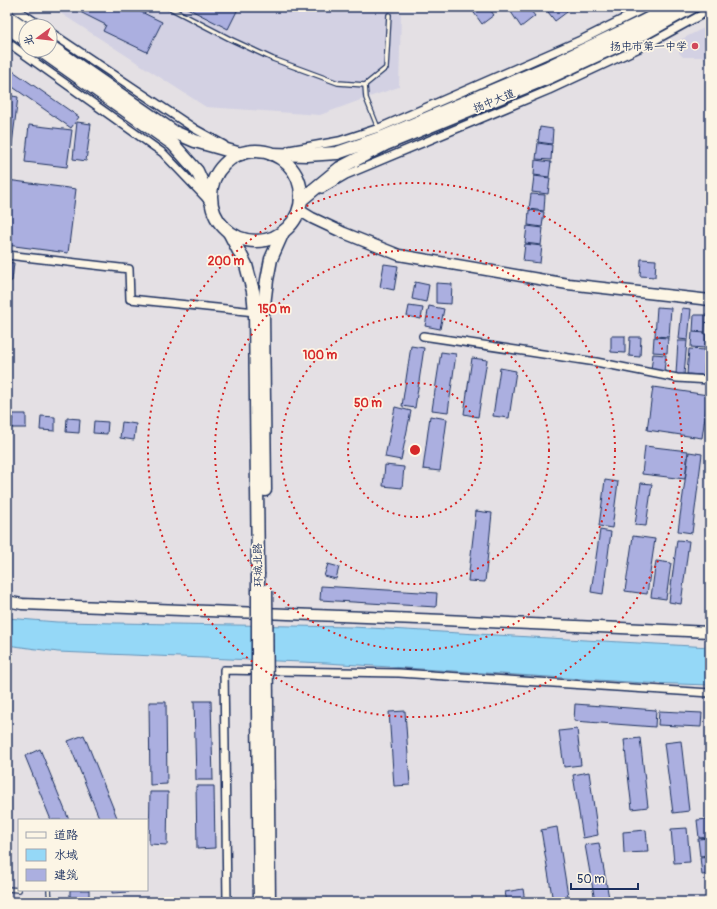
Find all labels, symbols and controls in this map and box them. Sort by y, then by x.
north arrow [18,18,58,58]
text: 北 [21,33,37,47]
place label: 扬中市第一中学 [610,40,687,53]
marker: 扬中市第一中学 [690,41,700,51]
street label: 扬中大道 [471,87,517,115]
text: 200 m [208,254,245,269]
text: 150 m [258,302,291,317]
text: 100 m [303,348,338,363]
text: 50 m [354,396,382,411]
centre of rings [408,443,422,457]
street label: 环城北路 [251,543,265,587]
legend [18,819,148,891]
text: 道路 [54,828,78,843]
text: 水域 [54,848,78,863]
scale bar [571,865,638,891]
text: 建筑 [54,868,78,883]
text: 50 m [577,872,605,887]

